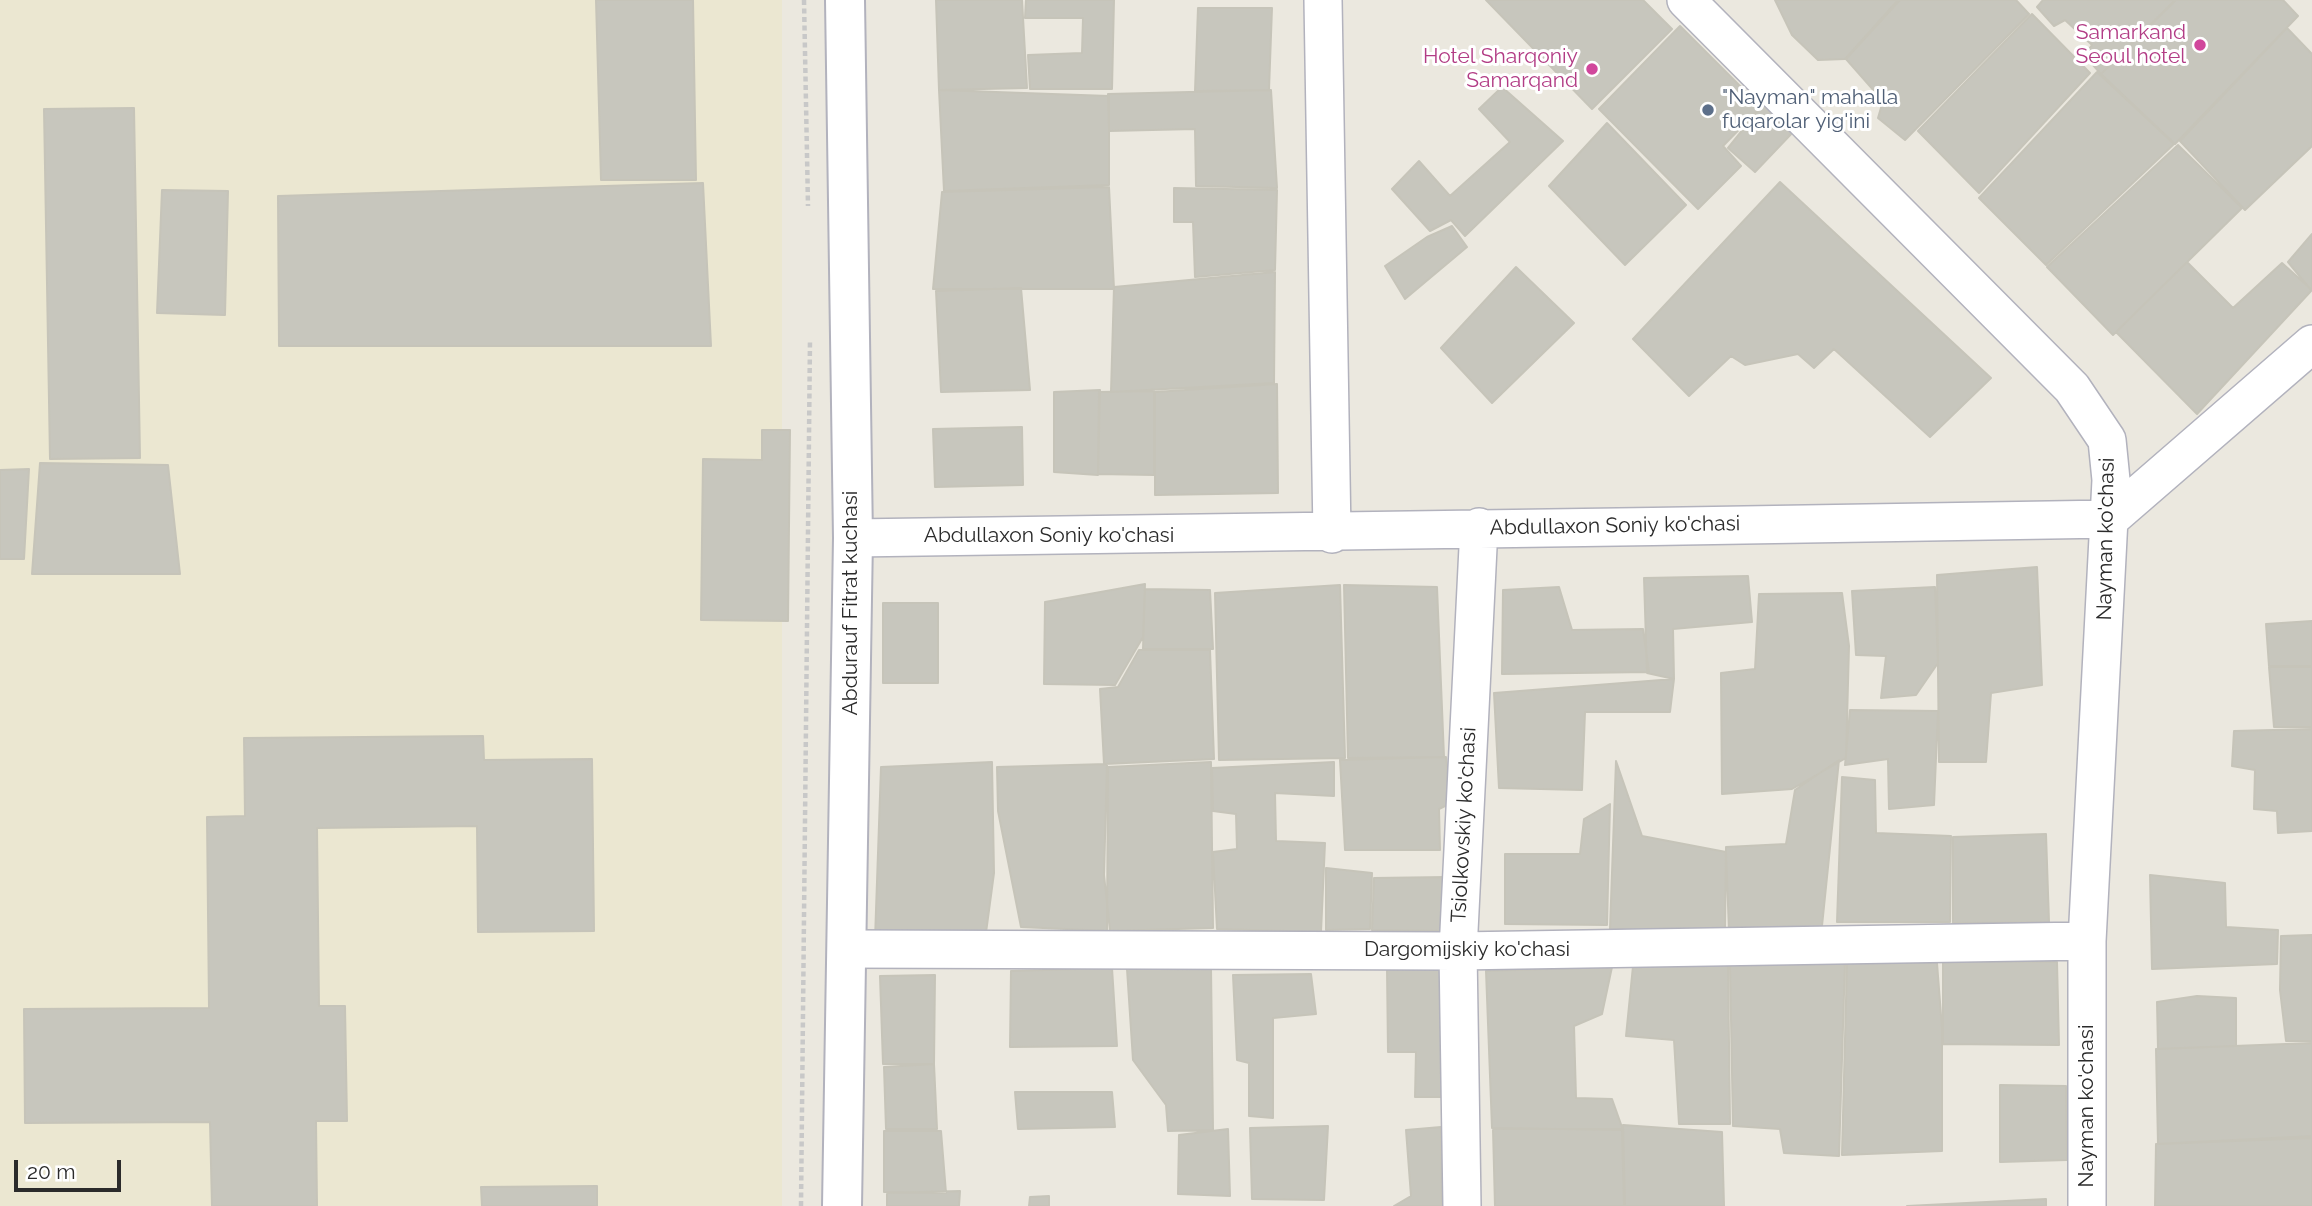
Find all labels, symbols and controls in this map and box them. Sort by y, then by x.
place label: Samarkand Seoul hotel [2075,20,2186,70]
marker: Samarkand Seoul hotel [2192,37,2208,53]
place label: Hotel Sharqoniy Samarqand [1423,44,1578,94]
marker: Hotel Sharqoniy Samarqand [1584,61,1600,77]
place label: "Nayman" mahalla fuqarolar yig'ini [1722,85,1898,135]
marker: "Nayman" mahalla fuqarolar yig'ini [1700,102,1716,118]
street label: Nayman ko'chasi [2092,457,2120,621]
street label: Abdurauf Fitrat kuchasi [838,491,864,715]
street label: Abdullaxon Soniy ko'chasi [1489,511,1741,541]
street label: Abdullaxon Soniy ko'chasi [924,523,1174,549]
street label: Tsiolkovskiy ko'chasi [1446,727,1482,923]
street label: Dargomijskiy ko'chasi [1364,937,1570,963]
street label: Nayman ko'chasi [2074,1024,2100,1188]
scale bar [18,1146,124,1190]
text: 20 m [27,1159,75,1184]

